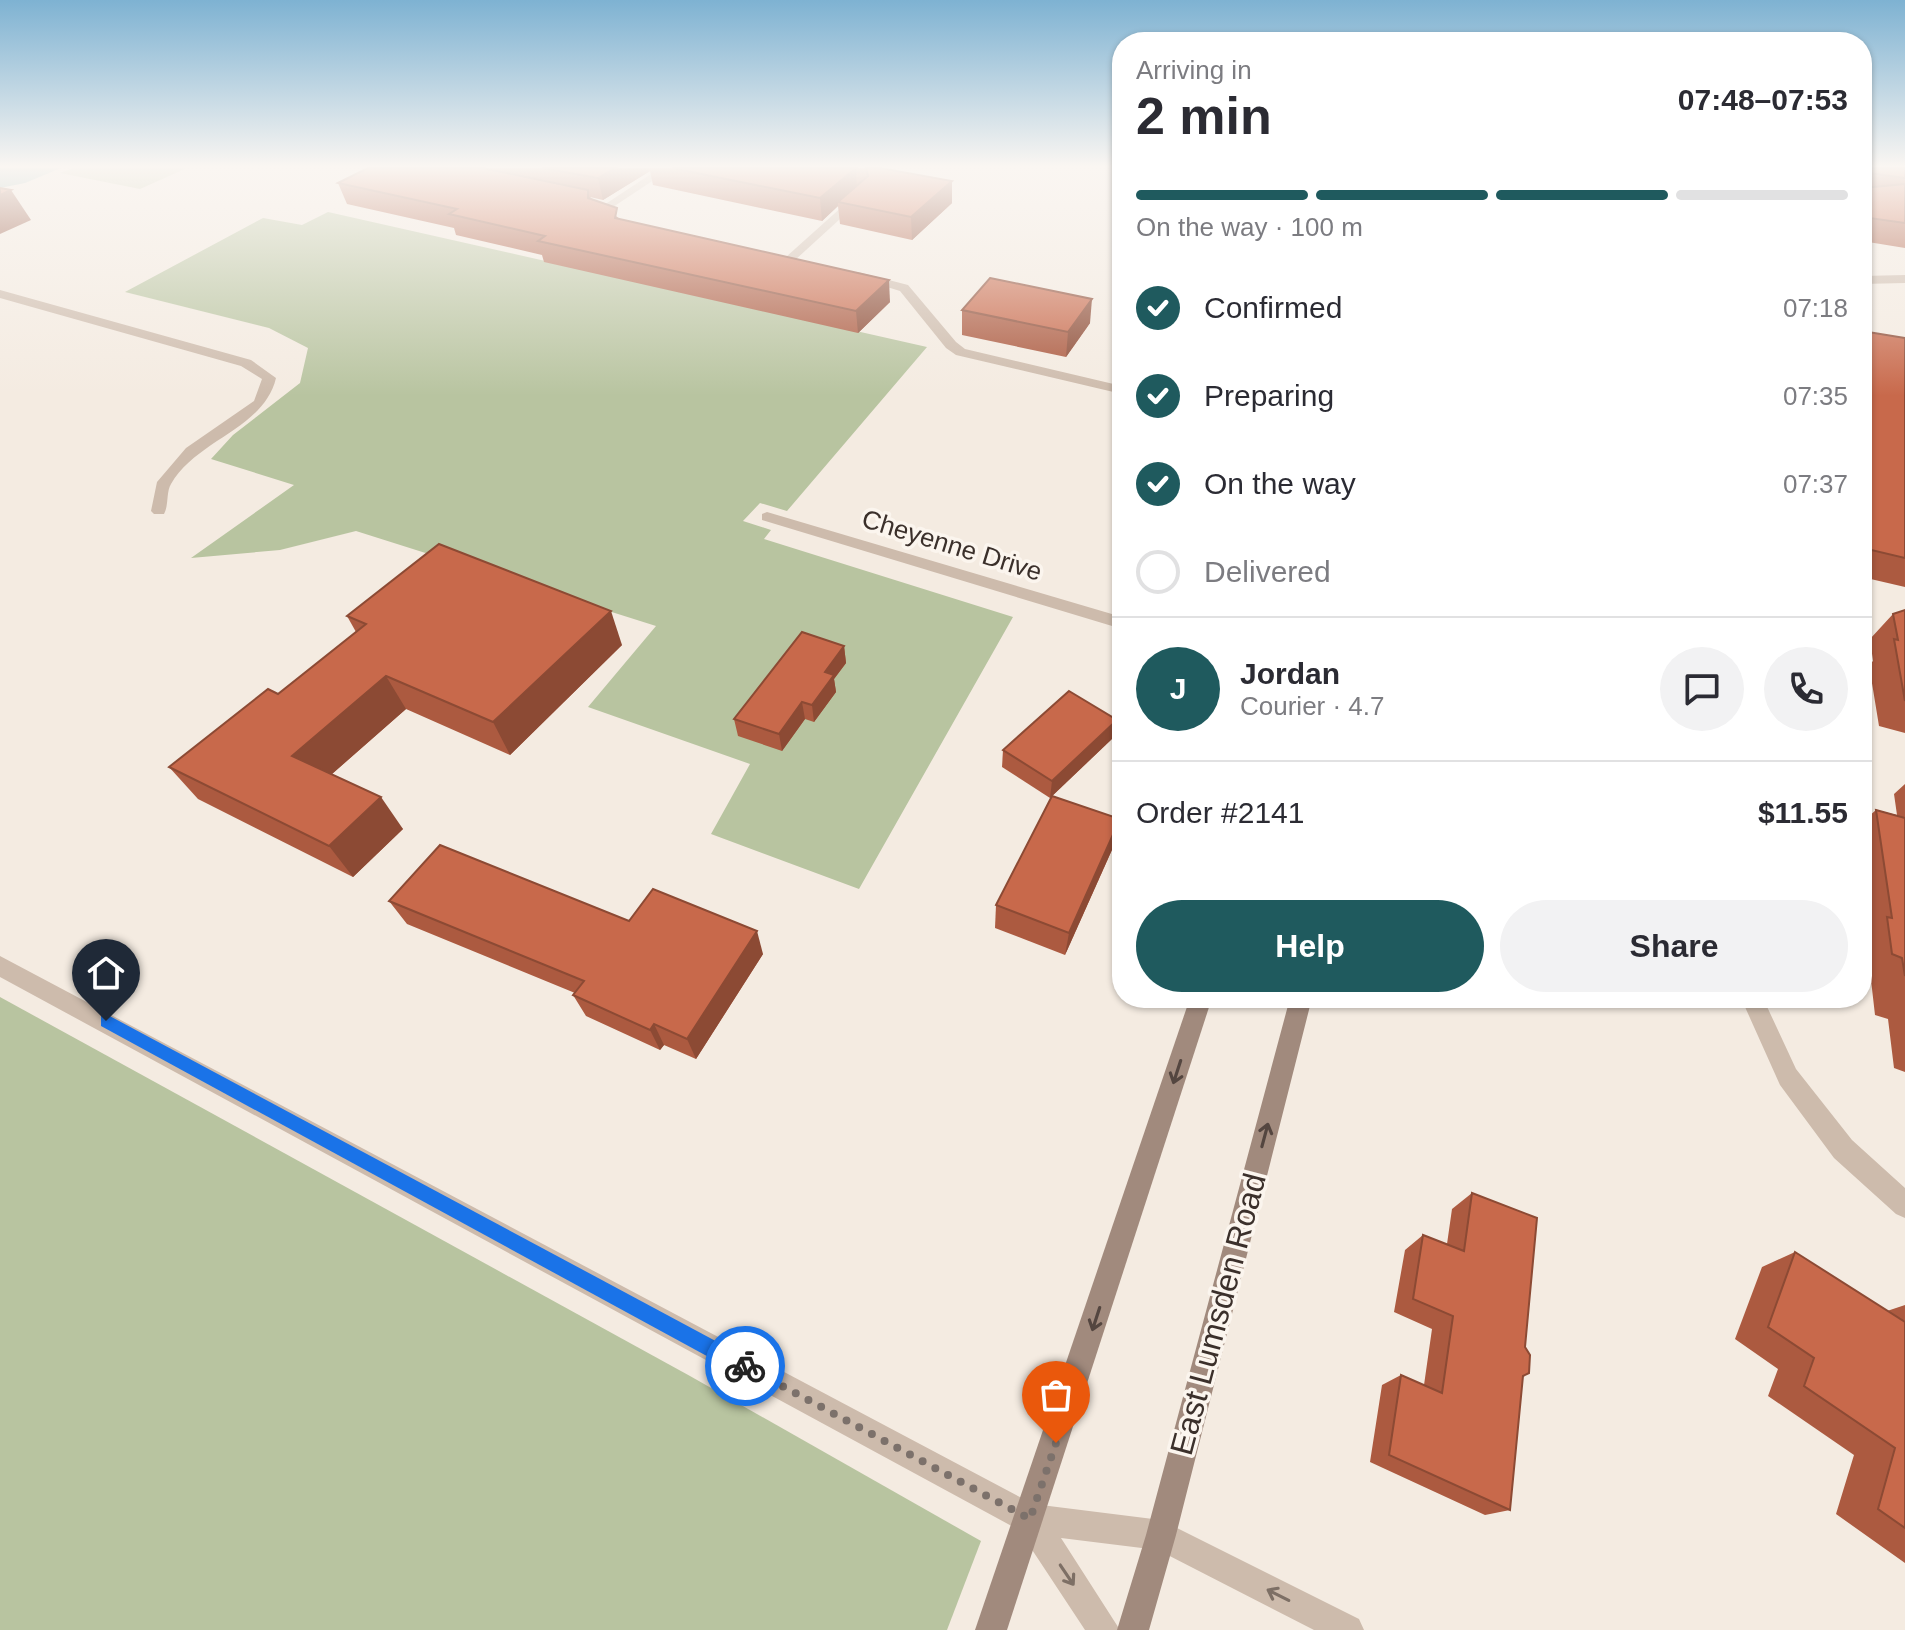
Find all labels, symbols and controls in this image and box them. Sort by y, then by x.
text: Arriving in [1136,55,1252,85]
text: 07:48–07:53 [1678,83,1848,116]
text: 2 min [1136,87,1272,145]
text: On the way · 100 m [1136,212,1363,242]
icon: check [1136,286,1180,330]
text: Confirmed [1204,291,1342,324]
text: 07:18 [1783,293,1848,323]
icon: check [1136,374,1180,418]
text: Preparing [1204,379,1334,412]
text: 07:35 [1783,381,1848,411]
icon: check [1136,462,1180,506]
text: On the way [1204,467,1356,500]
text: 07:37 [1783,469,1848,499]
street label: Cheyenne Drive [858,503,1046,587]
text: Delivered [1204,555,1331,588]
button: chat [1660,647,1744,731]
button: phone [1764,647,1848,731]
text: Jordan [1240,657,1340,690]
text: J [1170,672,1186,705]
text: Courier · 4.7 [1240,691,1385,721]
text: Order #2141 [1136,796,1304,829]
text: $11.55 [1758,796,1848,829]
button: Help [1136,900,1484,992]
button: Share [1500,900,1848,992]
pin [72,939,140,1021]
icon: home [84,951,128,995]
one-way arrow [1168,1059,1183,1084]
one-way arrow [1259,1122,1274,1148]
street label: East Lumsden Road [1163,1169,1273,1459]
one-way arrow [1088,1307,1103,1332]
courier [705,1326,785,1406]
icon: bike [723,1344,767,1388]
pin [1022,1361,1090,1443]
icon: bag [1034,1373,1078,1417]
one-way arrow [1059,1563,1076,1585]
one-way arrow [1267,1587,1291,1602]

